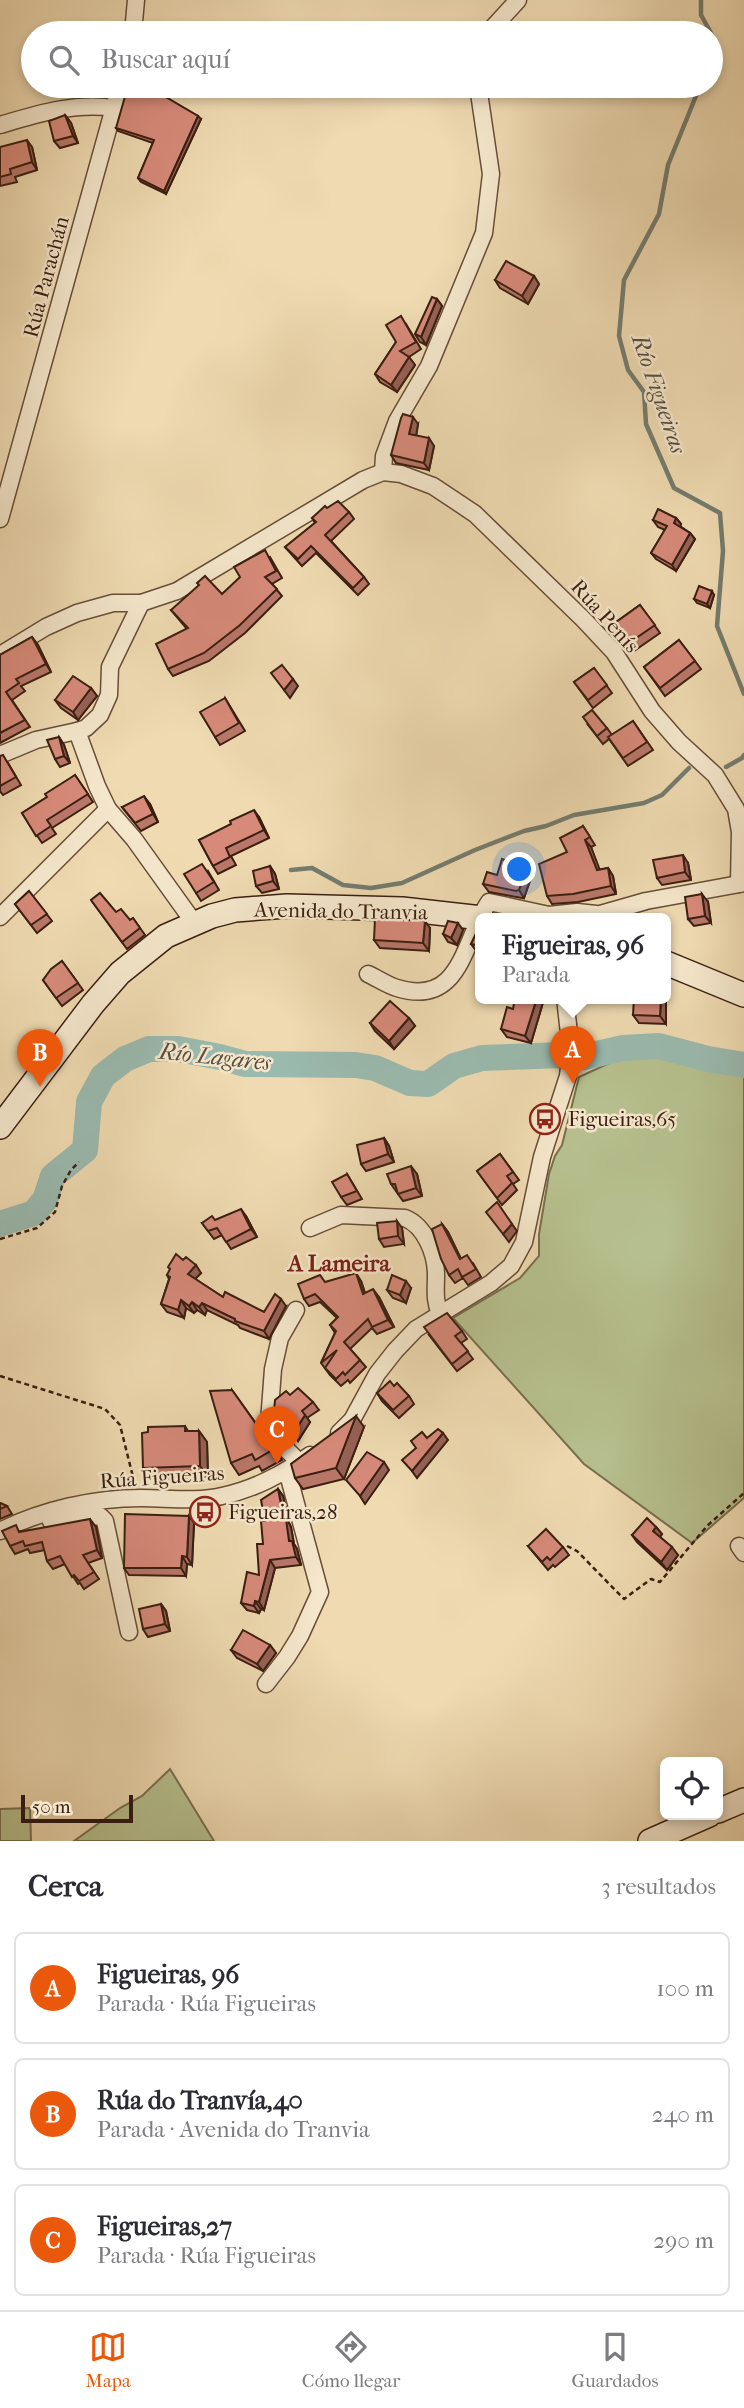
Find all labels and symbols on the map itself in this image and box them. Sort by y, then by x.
street label: Rúa Parachán [18,214,74,340]
water label: Río Figueiras [625,329,692,458]
street label: Rúa Penís [566,575,644,658]
your location [502,852,536,886]
street label: Avenida do Tranvia [253,897,428,925]
pin: A [550,1026,596,1084]
pin: B [17,1029,63,1087]
water label: Río Lagares [156,1038,273,1076]
bus stop icon: Figueiras,65 [528,1102,562,1136]
place label: Figueiras,65 [568,1107,676,1131]
district label: A Lameira [286,1250,391,1277]
pin: C [254,1406,300,1464]
street label: Rúa Figueiras [99,1461,225,1493]
bus stop icon: Figueiras,28 [188,1495,222,1529]
place label: Figueiras,28 [228,1500,337,1524]
scale bar [21,1792,133,1824]

